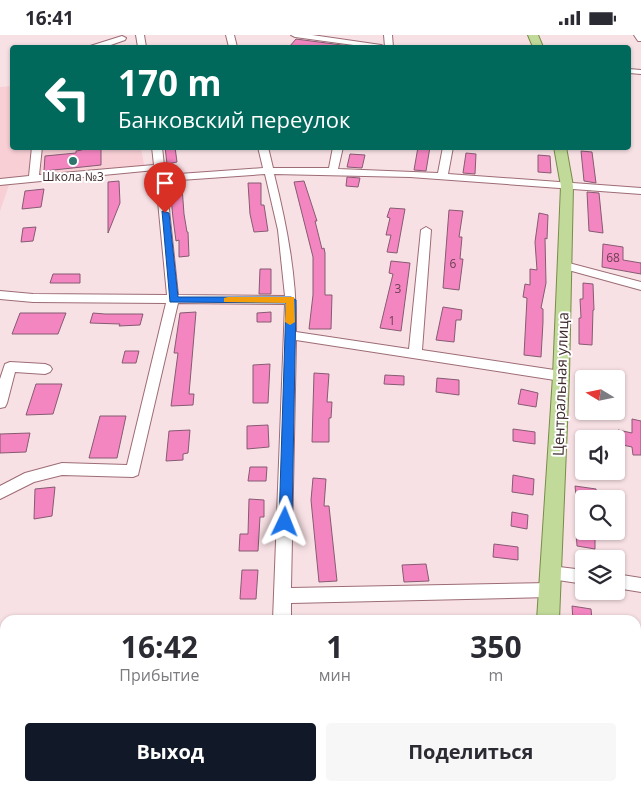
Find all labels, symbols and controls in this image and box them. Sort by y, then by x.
text: 16:41 [25,5,74,31]
text: 170 m [118,59,222,106]
icon: left [35,65,100,130]
text: Банковский переулок [118,104,350,134]
marker: Школа №3 [67,155,79,167]
pin [144,162,186,213]
place label: Школа №3 [42,168,104,185]
icon: arrive [151,169,179,197]
house number: 68 [606,249,620,266]
house number: 6 [450,255,457,272]
house number: 3 [395,280,402,297]
house number: 1 [389,312,395,329]
street label: Центральная улица [547,312,573,456]
north arrow [575,370,625,420]
map controls [575,370,625,600]
button: sound [575,430,625,480]
button: search [575,490,625,540]
position arrow [258,495,310,547]
button: layers [575,550,625,600]
text: 16:42 [121,626,198,667]
text: 1 [326,626,343,667]
text: 350 [470,626,522,667]
text: Прибытие [119,664,199,686]
text: мин [319,664,351,686]
text: m [489,664,503,686]
button: Выход [25,723,316,781]
button: Поделиться [326,723,616,781]

